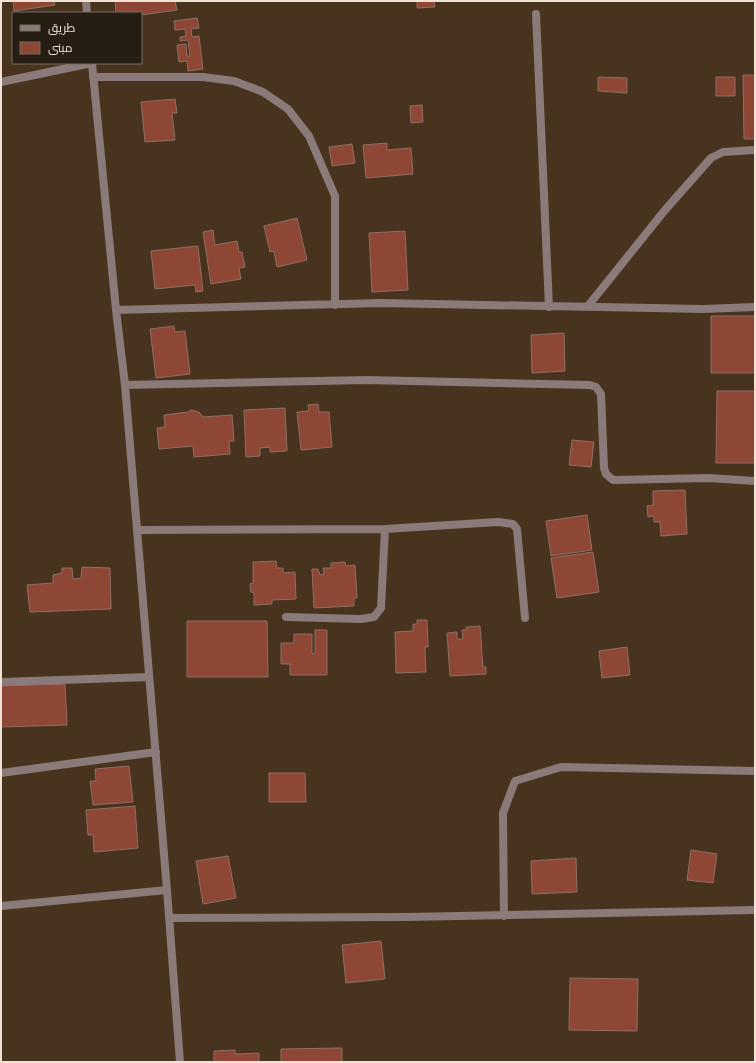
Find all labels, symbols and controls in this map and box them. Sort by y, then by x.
legend [12,12,142,64]
text: طريق [48,21,76,35]
text: مبنى [48,41,73,55]

